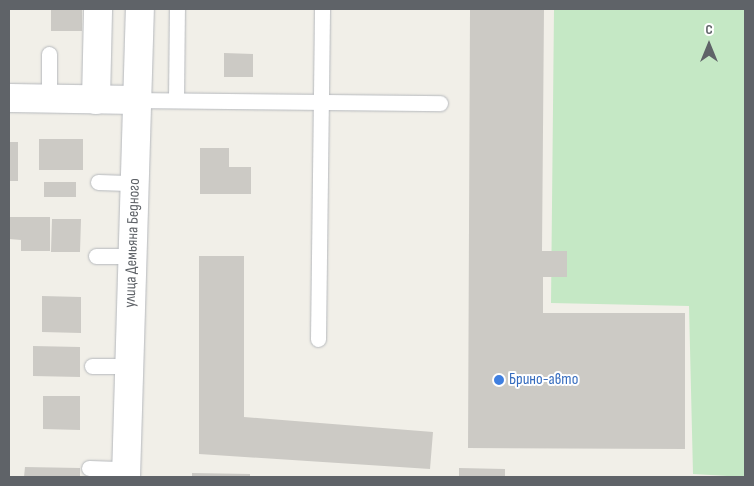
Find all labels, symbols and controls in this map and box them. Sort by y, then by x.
north arrow [684,20,734,70]
text: С [705,21,713,38]
street label: улица Демьяна Бедного [121,178,145,308]
place label: Брино-авто [509,370,578,390]
marker: Брино-авто [493,374,505,386]

